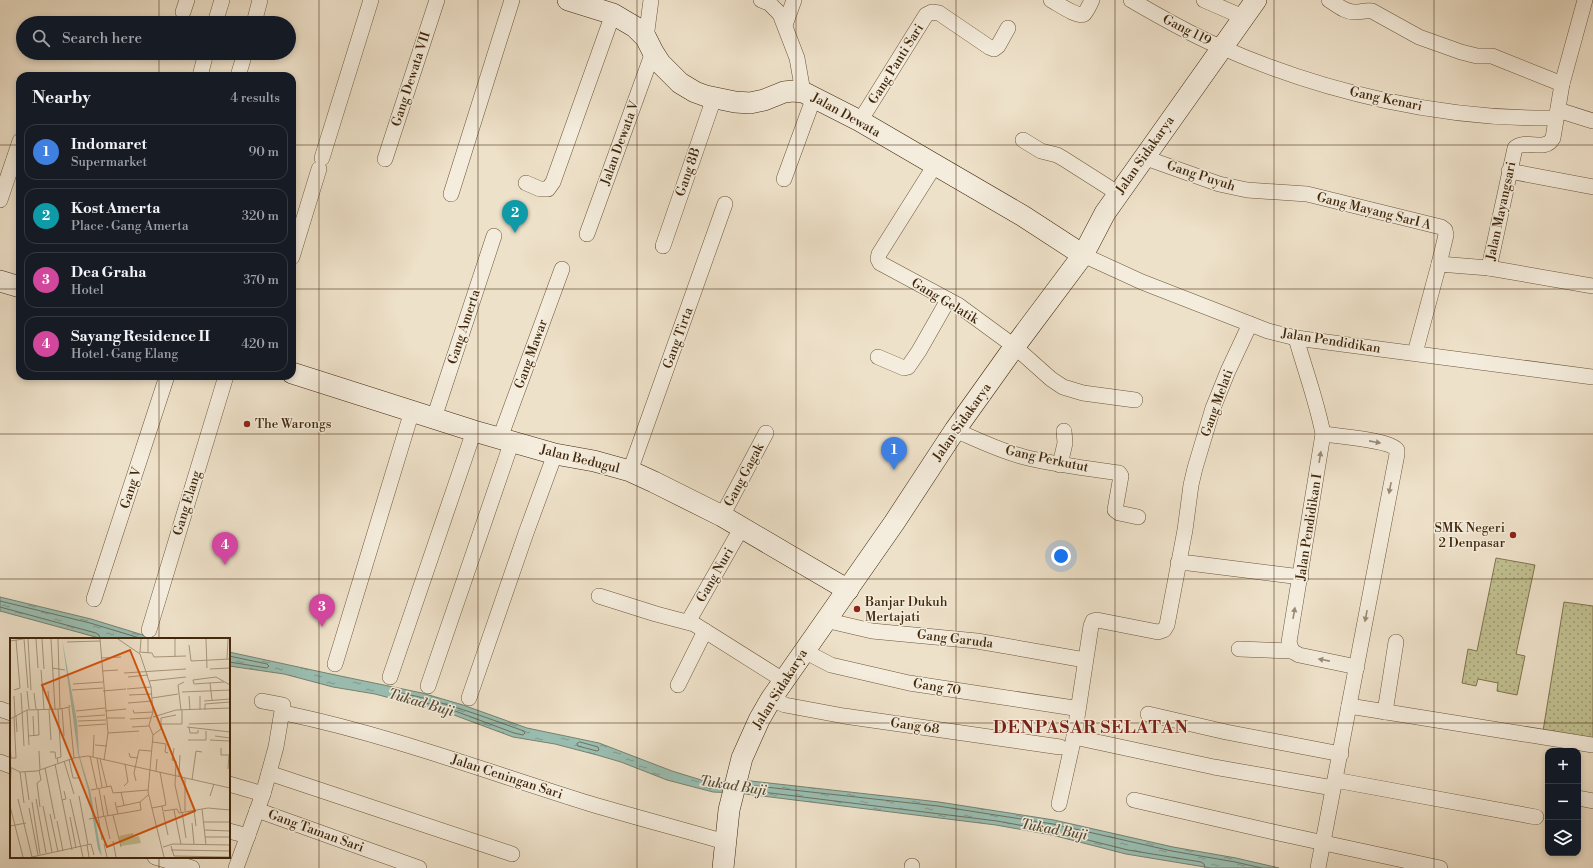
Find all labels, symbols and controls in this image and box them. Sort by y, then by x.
street label: Gang 119 [1160,11,1214,49]
search box [16,16,296,60]
street label: Gang Panti Sari [865,21,927,107]
icon: search [30,27,52,49]
text: Search here [62,29,142,48]
street label: Gang Dewata VII [388,29,434,128]
street label: Gang Kenari [1348,84,1424,114]
text: Nearby [32,87,91,109]
street label: Jalan Dewata [808,89,884,141]
text: 4 results [230,90,280,106]
street label: Jalan Dewata V [597,98,643,188]
street label: Jalan Sidakarya [1112,113,1178,198]
text: Indomaret [71,135,147,154]
text: 1 [43,144,49,160]
text: 90 m [248,144,279,160]
street label: Gang 8B [672,146,704,198]
text: Supermarket [71,154,147,170]
street label: Gang Puyuh [1165,157,1238,195]
street label: Jalan Mayangsari [1482,160,1519,263]
street label: Gang Mayang SarI A [1315,189,1434,233]
text: Kost Amerta [71,199,160,218]
pin: 2 [502,200,528,233]
text: 2 [42,208,50,224]
text: 320 m [242,208,279,224]
text: Place · Gang Amerta [71,218,189,234]
text: Dea Graha [71,263,146,282]
text: 3 [42,272,50,288]
text: 370 m [243,272,279,288]
street label: Gang Gelatik [908,275,983,328]
text: Hotel [71,282,104,298]
street label: Gang Amerta [444,287,484,366]
street label: Gang Tirta [660,305,697,371]
street label: Gang Mawar [511,317,551,391]
street label: Jalan Pendidikan [1279,325,1382,357]
text: Sayang Residence II [71,327,210,346]
text: 4 [42,336,50,352]
text: 420 m [241,336,279,352]
text: Hotel · Gang Elang [71,346,178,362]
street label: Gang Melati [1197,367,1237,439]
street label: Jalan Sidakarya [929,380,995,465]
place label: The Warongs [255,416,332,432]
marker: The Warongs [242,419,252,429]
pin: 1 [881,437,907,470]
street label: Gang Gagak [721,439,768,509]
one-way arrow [1369,439,1381,445]
street label: Jalan Bedugul [538,441,622,477]
street label: Gang Perkutut [1004,442,1090,476]
one-way arrow [1317,451,1323,463]
street label: Gang V [117,465,145,511]
street label: Gang Elang [170,468,205,537]
street label: Jalan Pendidikan I [1293,472,1325,582]
one-way arrow [1387,482,1393,494]
place label: SMK Negeri 2 Denpasar [1435,520,1505,551]
marker: SMK Negeri 2 Denpasar [1508,530,1518,540]
pin: 4 [212,532,238,565]
street label: Gang Nuri [693,545,737,605]
your location [1051,546,1071,566]
pin: 3 [309,594,335,627]
place label: Banjar Dukuh Mertajati [864,594,948,625]
marker: Banjar Dukuh Mertajati [852,604,862,614]
one-way arrow [1291,607,1297,619]
one-way arrow [1363,610,1369,622]
street label: Gang Garuda [916,626,995,652]
inset map [10,638,230,858]
street label: Jalan Sidakarya [748,646,811,733]
one-way arrow [1318,657,1330,663]
street label: Gang 70 [912,675,962,699]
water label: Tukad Buji [386,685,457,721]
street label: Gang 68 [890,715,940,737]
district label: DENPASAR SELATAN [993,717,1189,739]
map controls [1545,748,1581,856]
button: + [1545,748,1581,784]
street label: Jalan Ceningan Sari [448,751,565,803]
water label: Tukad Buji [698,772,768,800]
button: − [1545,784,1581,820]
street label: Gang Taman Sari [266,806,366,856]
water label: Tukad Buji [1019,815,1090,845]
button: layers [1545,820,1581,856]

